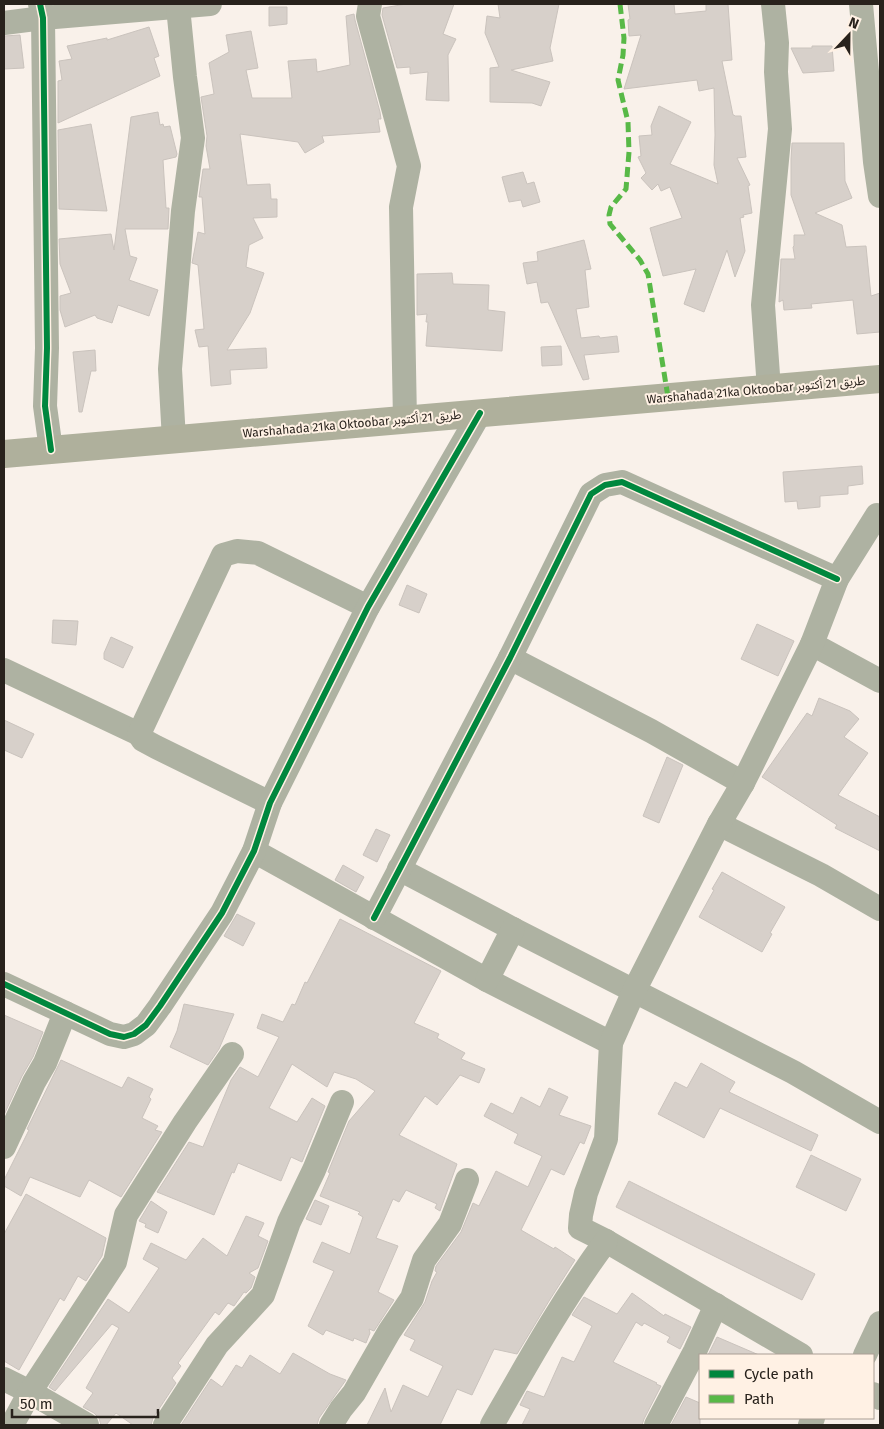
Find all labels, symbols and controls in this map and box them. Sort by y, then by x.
north arrow [824,10,874,60]
text: N [846,14,861,33]
street label: Warshahada 21ka Oktoobar طريق 21 أكتوبر [646,373,866,408]
street label: Warshahada 21ka Oktoobar طريق 21 أكتوبر [242,407,462,442]
legend [699,1354,874,1419]
text: Cycle path [744,1365,814,1383]
scale bar [12,1386,159,1418]
text: Path [744,1390,774,1408]
text: 50 m [20,1395,53,1413]

